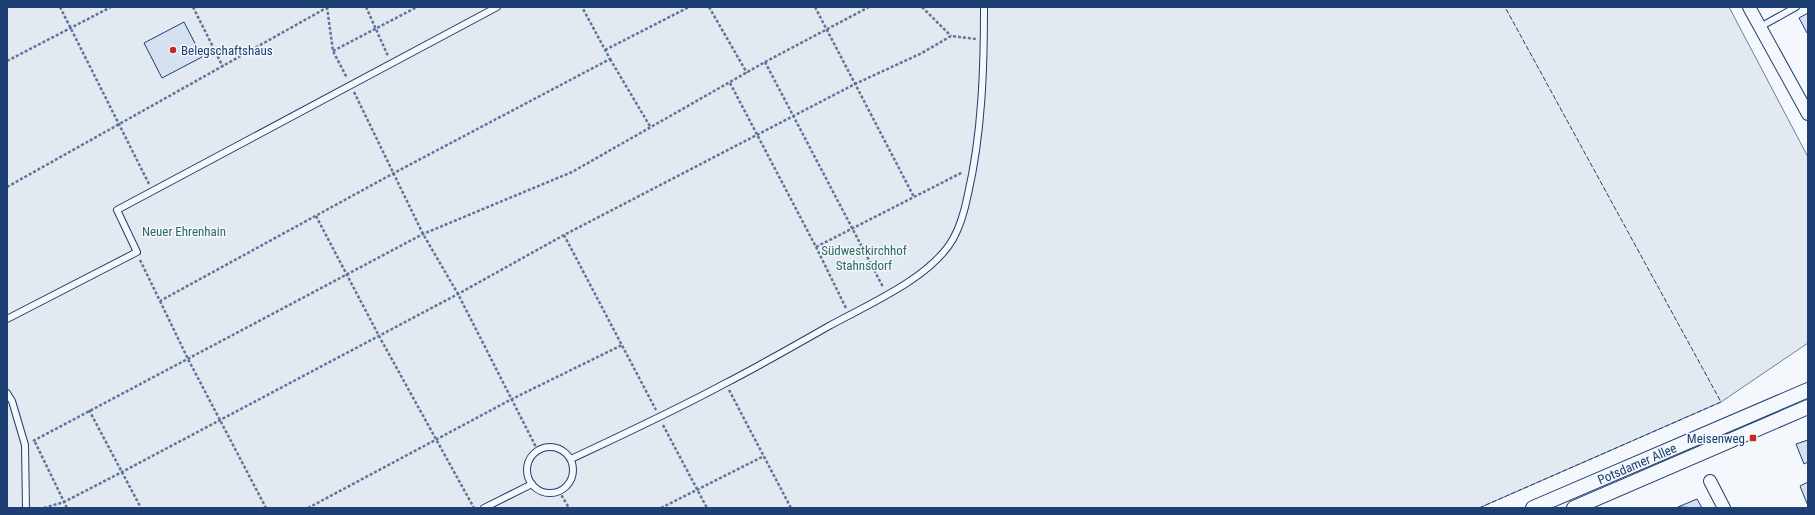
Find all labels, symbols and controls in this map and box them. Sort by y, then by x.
place label: Belegschaftshaus [181,43,273,58]
marker: Belegschaftshaus [168,45,178,55]
park label: Neuer Ehrenhain [142,224,226,239]
park label: Südwestkirchhof Stahnsdorf [821,243,907,273]
place label: Meisenweg [1687,431,1745,446]
marker: Meisenweg [1748,433,1758,443]
street label: Potsdamer Allee [1595,440,1679,487]

